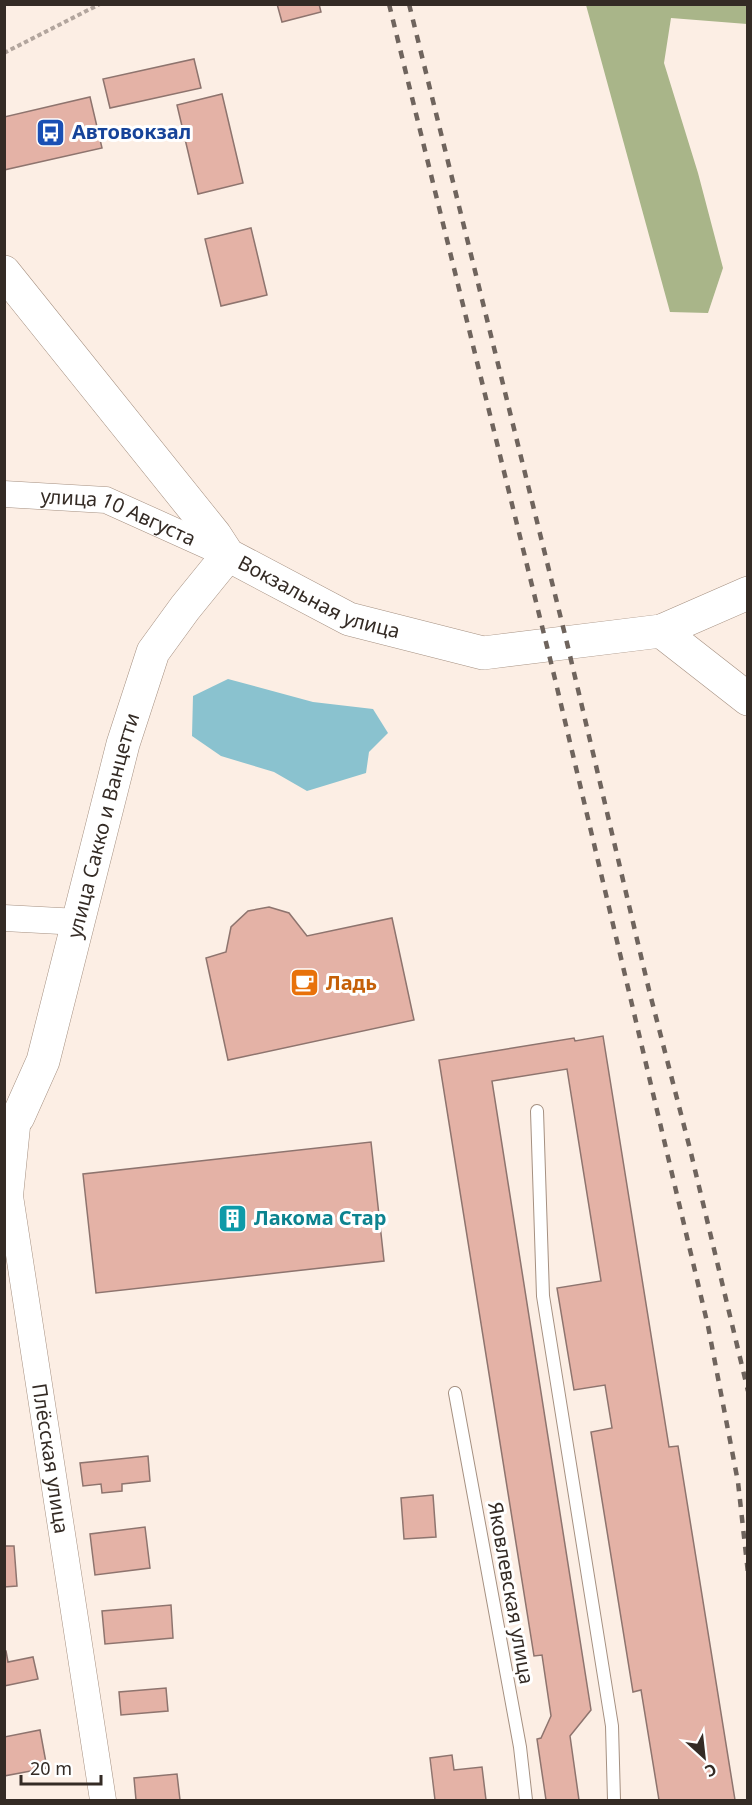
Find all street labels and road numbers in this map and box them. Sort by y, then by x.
street label: улица 10 Августа [40,482,200,552]
street label: Вокзальная улица [233,549,403,644]
street label: улица Сакко и Ванцетти [61,709,145,941]
street label: Плёсская улица [26,1381,76,1536]
street label: Яковлевская улица [482,1500,541,1686]

